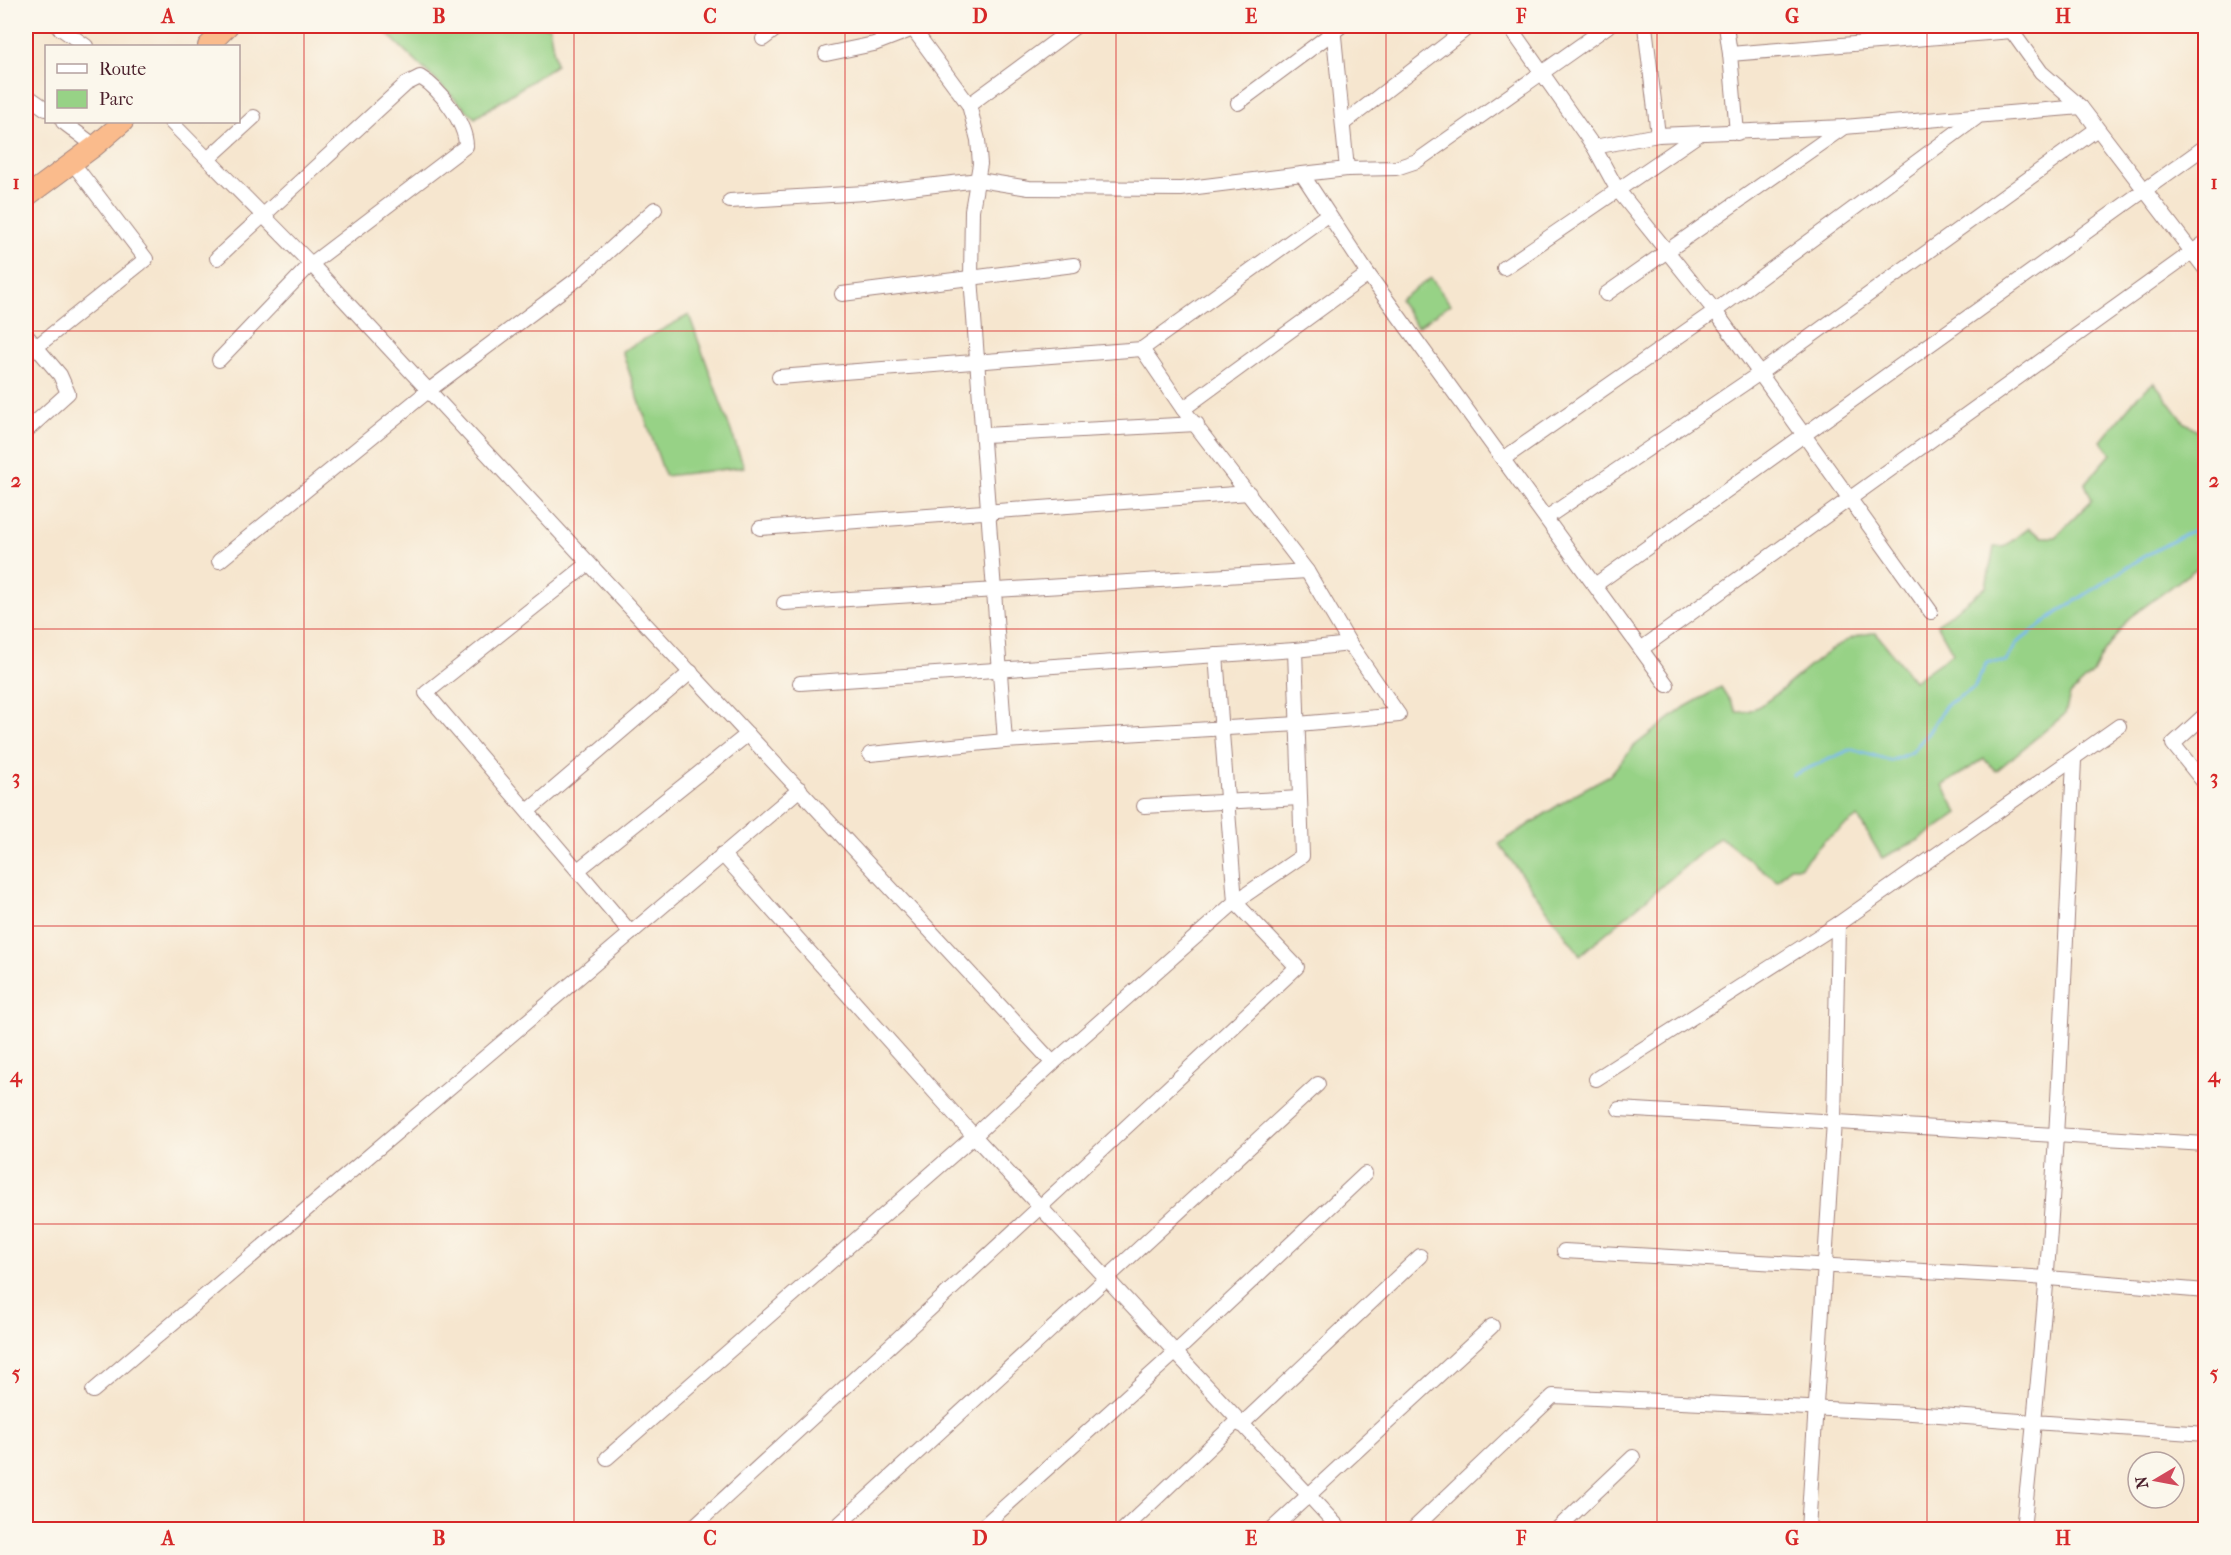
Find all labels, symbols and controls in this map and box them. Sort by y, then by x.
text: A [160,5,176,28]
text: B [432,5,446,28]
text: C [703,5,717,28]
text: D [972,5,988,28]
text: E [1245,5,1257,28]
text: F [1515,5,1527,28]
text: G [1785,5,1799,28]
text: H [2055,5,2071,28]
legend [45,45,240,123]
text: Route [99,59,146,80]
text: Parc [99,89,134,110]
text: 1 [12,171,20,194]
text: 1 [2210,171,2218,194]
text: 2 [11,469,21,492]
text: 2 [2209,469,2219,492]
text: 3 [12,766,20,789]
text: 3 [2210,766,2218,789]
text: 4 [9,1064,23,1088]
text: 4 [2207,1064,2221,1088]
text: 5 [12,1362,21,1385]
text: 5 [2210,1362,2219,1385]
north arrow [2126,1450,2186,1510]
text: N [2131,1474,2152,1490]
text: A [160,1527,176,1550]
text: B [432,1527,446,1550]
text: C [703,1527,717,1550]
text: D [972,1527,988,1550]
text: E [1245,1527,1257,1550]
text: F [1515,1527,1527,1550]
text: G [1785,1527,1799,1550]
text: H [2055,1527,2071,1550]

